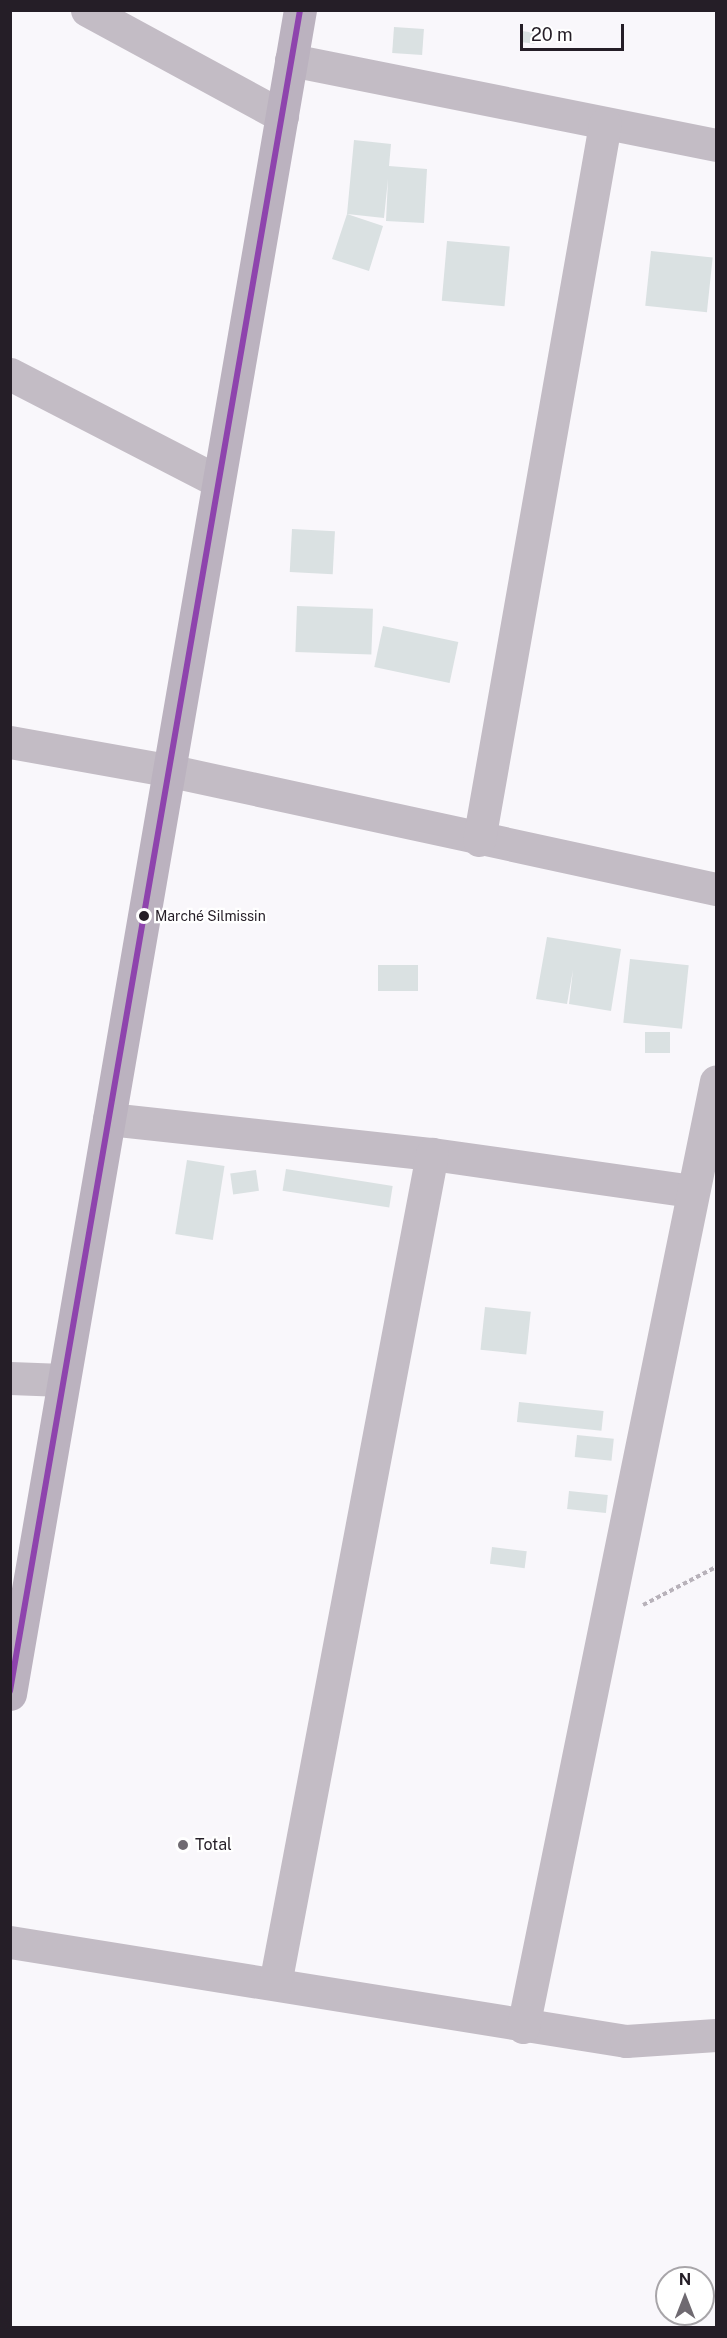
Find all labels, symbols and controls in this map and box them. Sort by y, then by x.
scale bar [523,12,626,50]
text: 20 m [531,24,573,45]
place label: Marché Silmissin [155,908,266,924]
marker: Marché Silmissin [138,910,150,922]
place label: Total [195,1835,232,1855]
marker: Total [176,1838,190,1852]
north arrow [655,2266,715,2326]
text: N [679,2270,691,2289]

